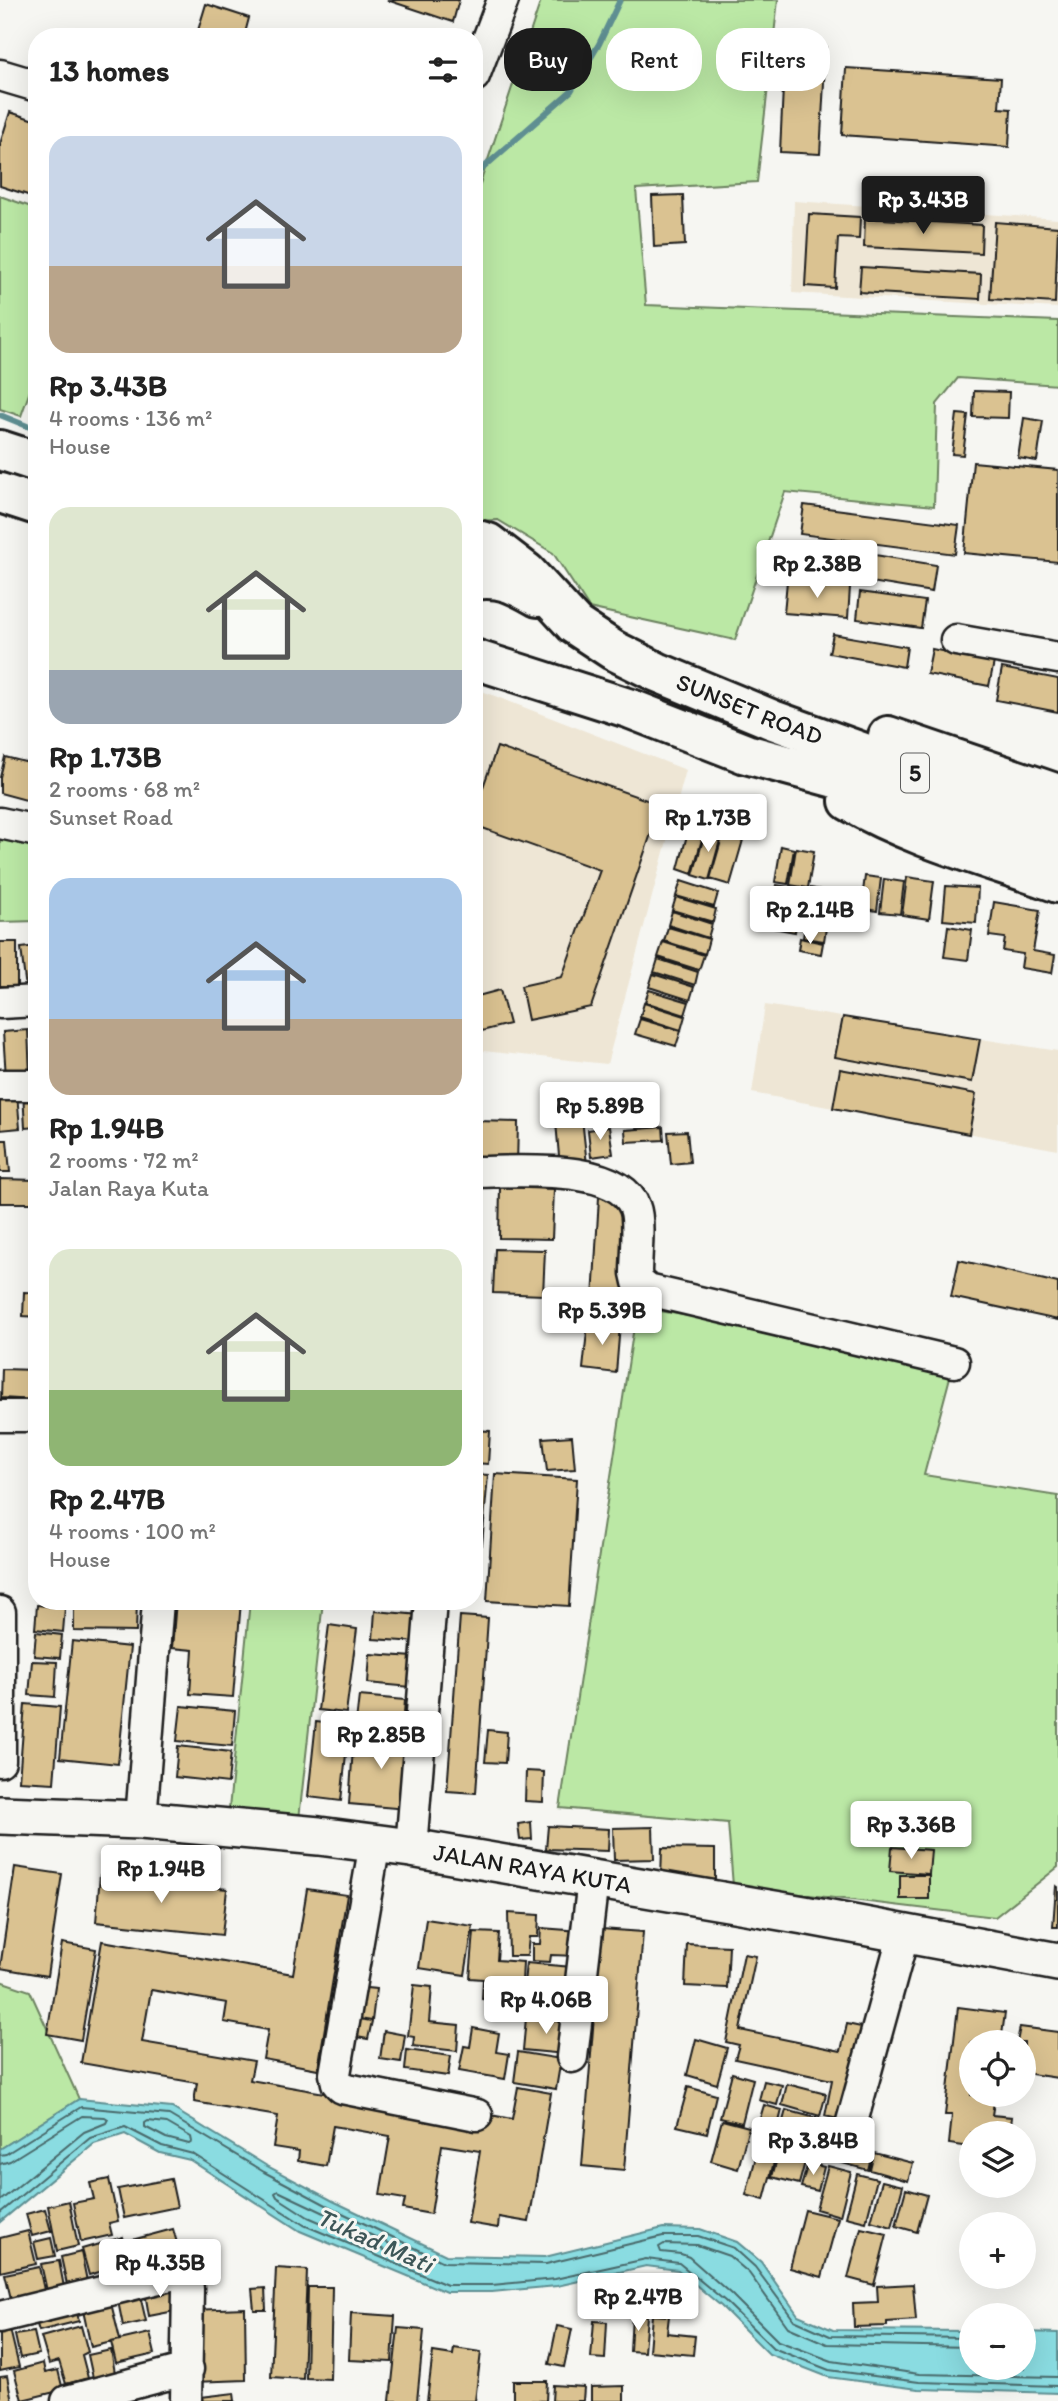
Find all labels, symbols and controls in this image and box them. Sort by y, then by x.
chip: Buy [504,28,592,91]
chip: Rent [606,28,702,91]
chip: Filters [716,28,830,91]
icon: filters [424,51,462,89]
text: 13 homes [49,52,169,89]
pin: Rp 3.43B [851,176,995,236]
icon: home [193,181,319,307]
text: Rp 3.43B [878,185,968,213]
text: Rp 3.43B [49,367,167,404]
text: 4 rooms · 136 m² [49,404,212,432]
text: House [49,432,111,460]
pin: Rp 2.38B [745,540,889,600]
text: Rp 2.38B [773,549,862,577]
icon: home [193,552,319,678]
street label: SUNSET ROAD [672,667,827,751]
text: Rp 1.73B [49,738,162,775]
road number: 5 [901,754,929,792]
text: 2 rooms · 68 m² [49,775,200,803]
pin: Rp 1.73B [636,794,780,854]
text: Sunset Road [49,803,173,831]
text: Rp 1.73B [665,803,751,831]
pin: Rp 2.14B [738,886,882,946]
text: Rp 2.14B [766,895,854,923]
icon: home [193,923,319,1049]
pin: Rp 5.89B [528,1082,672,1142]
text: Rp 5.89B [556,1091,644,1119]
text: Rp 1.94B [49,1109,164,1146]
text: 2 rooms · 72 m² [49,1146,199,1174]
text: Jalan Raya Kuta [49,1174,209,1202]
pin: Rp 5.39B [530,1288,674,1347]
icon: home [193,1294,319,1420]
text: Rp 5.39B [558,1296,646,1324]
text: Rp 2.47B [49,1480,165,1517]
text: 4 rooms · 100 m² [49,1517,216,1545]
text: House [49,1545,111,1573]
pin: Rp 2.85B [309,1712,453,1771]
text: Rp 2.85B [337,1720,425,1748]
pin: Rp 3.36B [839,1801,983,1861]
text: Rp 3.36B [867,1810,956,1838]
street label: JALAN RAYA KUTA [432,1837,634,1899]
pin: Rp 1.94B [89,1846,233,1905]
text: Rp 1.94B [117,1854,205,1882]
pin: Rp 4.06B [474,1976,618,2036]
text: Rp 4.06B [500,1985,592,2013]
map controls [959,2030,1036,2380]
button: locate [959,2030,1036,2107]
pin: Rp 3.84B [741,2118,885,2177]
button: layers [959,2121,1036,2198]
text: Rp 3.84B [768,2126,858,2154]
water label: Tukad Mati [312,2200,440,2281]
button: + [959,2212,1036,2289]
pin: Rp 4.35B [88,2240,232,2299]
text: Rp 4.35B [115,2248,205,2276]
pin: Rp 2.47B [566,2274,710,2333]
text: Rp 2.47B [593,2282,683,2310]
button: − [959,2303,1036,2380]

